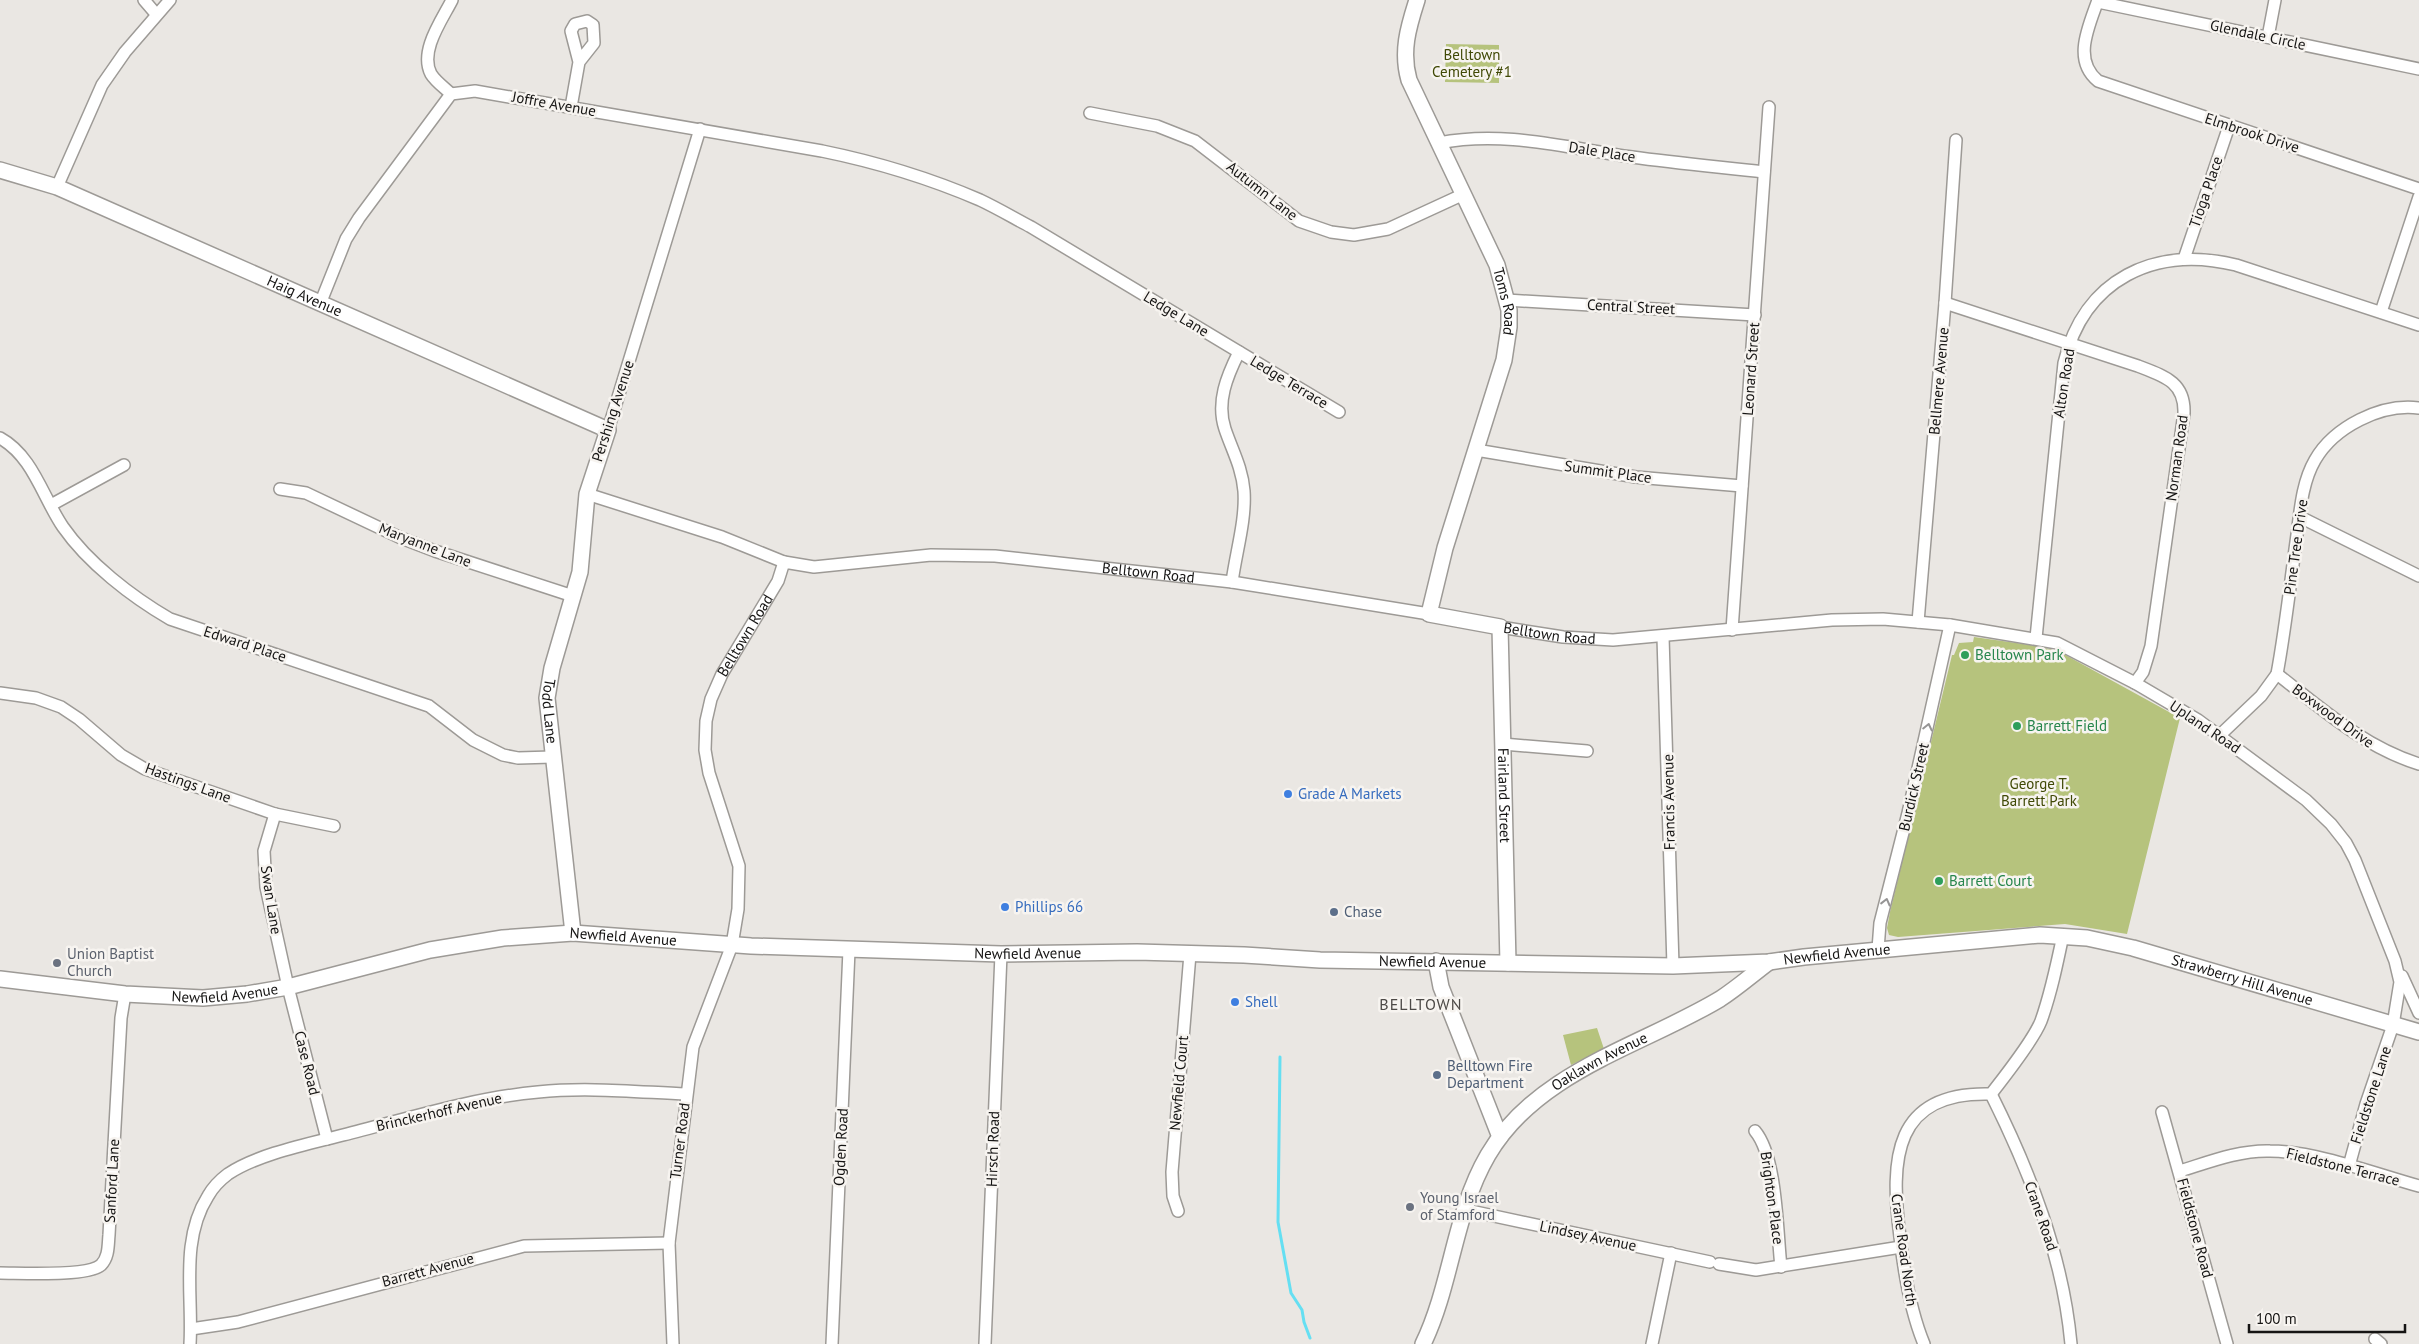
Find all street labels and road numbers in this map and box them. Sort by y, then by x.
street label: Glendale Circle [2209,15,2308,54]
street label: Joffre Avenue [510,87,598,120]
street label: Elmbrook Drive [2202,108,2302,157]
street label: Dale Place [1567,137,1637,166]
street label: Tioga Place [2184,154,2227,230]
street label: Autumn Lane [1223,157,1302,224]
street label: Toms Road [1489,265,1519,337]
street label: Haig Avenue [264,271,345,321]
street label: Ledge Lane [1140,287,1212,341]
street label: Central Street [1586,295,1676,318]
street label: Leonard Street [1738,322,1763,416]
street label: Bellmere Avenue [1924,326,1953,436]
street label: Alton Road [2049,347,2078,419]
street label: Ledge Terrace [1247,351,1332,412]
street label: Pershing Avenue [587,358,638,464]
street label: Norman Road [2161,414,2192,502]
street label: Summit Place [1563,456,1653,487]
street label: Pine Tree Drive [2279,498,2312,596]
street label: Maryanne Lane [376,518,474,571]
street label: Belltown Road [1101,558,1196,587]
street label: Belltown Road [713,591,777,680]
street label: Belltown Road [1502,618,1596,648]
street label: Edward Place [201,621,289,666]
street label: Todd Lane [538,677,562,745]
street label: Boxwood Drive [2289,679,2378,752]
street label: Upland Road [2166,696,2244,757]
street label: Burdick Street [1894,741,1933,833]
street label: Fairland Street [1494,748,1515,843]
street label: Francis Avenue [1658,754,1679,850]
street label: Hastings Lane [143,758,234,807]
street label: Swan Lane [257,864,286,936]
street label: Newfield Avenue [569,923,677,950]
street label: Newfield Avenue [1782,939,1891,969]
street label: Newfield Avenue [974,943,1081,963]
street label: Strawberry Hill Avenue [2169,950,2315,1009]
street label: Newfield Avenue [1379,951,1486,972]
street label: Newfield Avenue [171,979,280,1007]
street label: Oaklawn Avenue [1547,1028,1650,1095]
street label: Case Road [290,1029,325,1097]
street label: Newfield Court [1165,1035,1192,1131]
street label: Fieldstone Lane [2346,1044,2395,1146]
street label: Brinckerhoff Avenue [374,1088,504,1135]
street label: Turner Road [665,1102,694,1180]
street label: Ogden Road [829,1108,852,1186]
street label: Hirsch Road [982,1111,1003,1187]
street label: Sanford Lane [100,1138,123,1223]
street label: Fieldstone Terrace [2284,1143,2402,1190]
street label: Brighton Place [1757,1150,1788,1246]
street label: Fieldstone Road [2173,1176,2218,1280]
street label: Crane Road [2021,1178,2062,1253]
street label: Crane Road North [1887,1192,1922,1307]
street label: Lindsey Avenue [1538,1216,1638,1255]
street label: Barrett Avenue [380,1248,476,1291]

